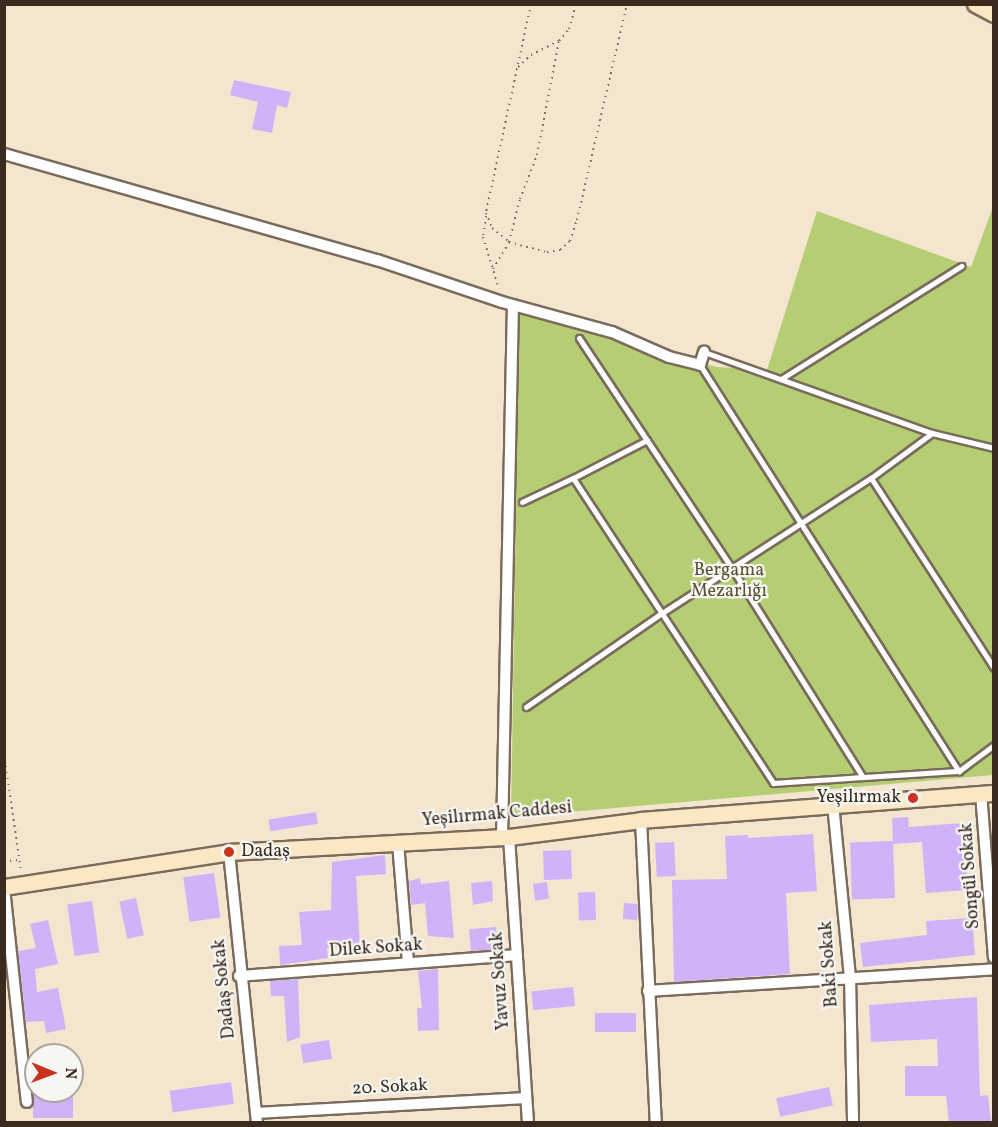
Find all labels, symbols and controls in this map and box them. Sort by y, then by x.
park label: Bergama Mezarlığı [691,561,767,604]
place label: Yeşilırmak [817,787,901,809]
marker: Yeşilırmak [906,791,920,805]
street label: Yeşilırmak Caddesi [421,798,573,832]
street label: Songül Sokak [957,822,985,930]
place label: Dadaş [241,841,290,863]
marker: Dadaş [222,845,236,859]
street label: Baki Sokak [816,920,844,1008]
street label: Yavuz Sokak [487,931,515,1031]
street label: Dilek Sokak [328,935,424,963]
street label: Dadaş Sokak [209,938,241,1040]
north arrow [24,1043,84,1103]
text: N [59,1067,81,1079]
street label: 20. Sokak [351,1075,429,1101]

